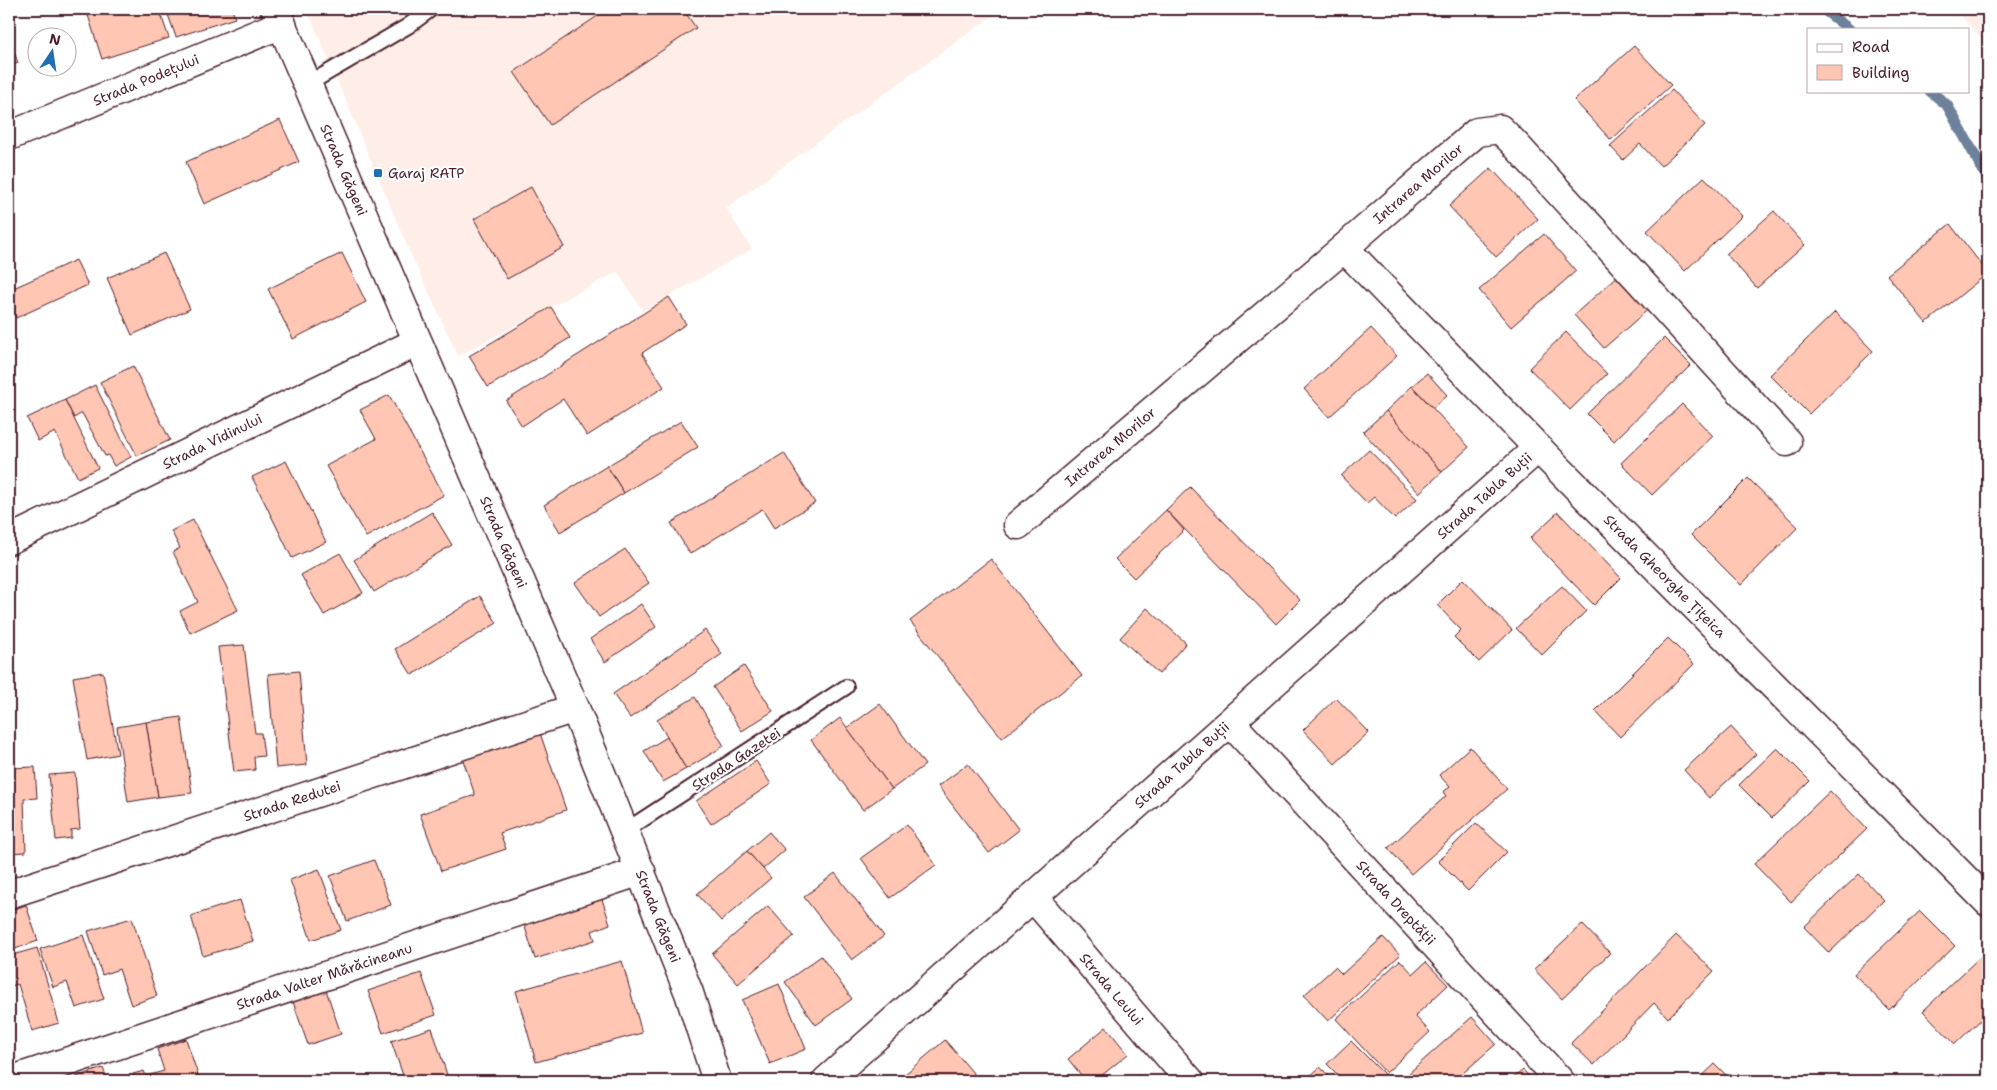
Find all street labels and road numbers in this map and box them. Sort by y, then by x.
street label: Strada Podețului [90,50,202,110]
street label: Strada Găgeni [316,121,372,218]
street label: Intrarea Morilor [1369,139,1467,228]
street label: Intrarea Morilor [1061,403,1160,490]
street label: Strada Vidinului [159,409,265,473]
street label: Strada Tabla Buții [1433,448,1536,543]
street label: Strada Găgeni [476,493,531,591]
street label: Strada Gheorghe Țițeica [1600,511,1730,642]
street label: Strada Tabla Buții [1130,718,1233,812]
street label: Strada Gazetei [688,723,784,795]
street label: Strada Redutei [241,777,343,825]
street label: Strada Dreptății [1353,856,1440,949]
street label: Strada Găgeni [632,867,685,965]
street label: Strada Valter Mărăcineanu [234,939,414,1014]
street label: Strada Leului [1076,949,1147,1029]

